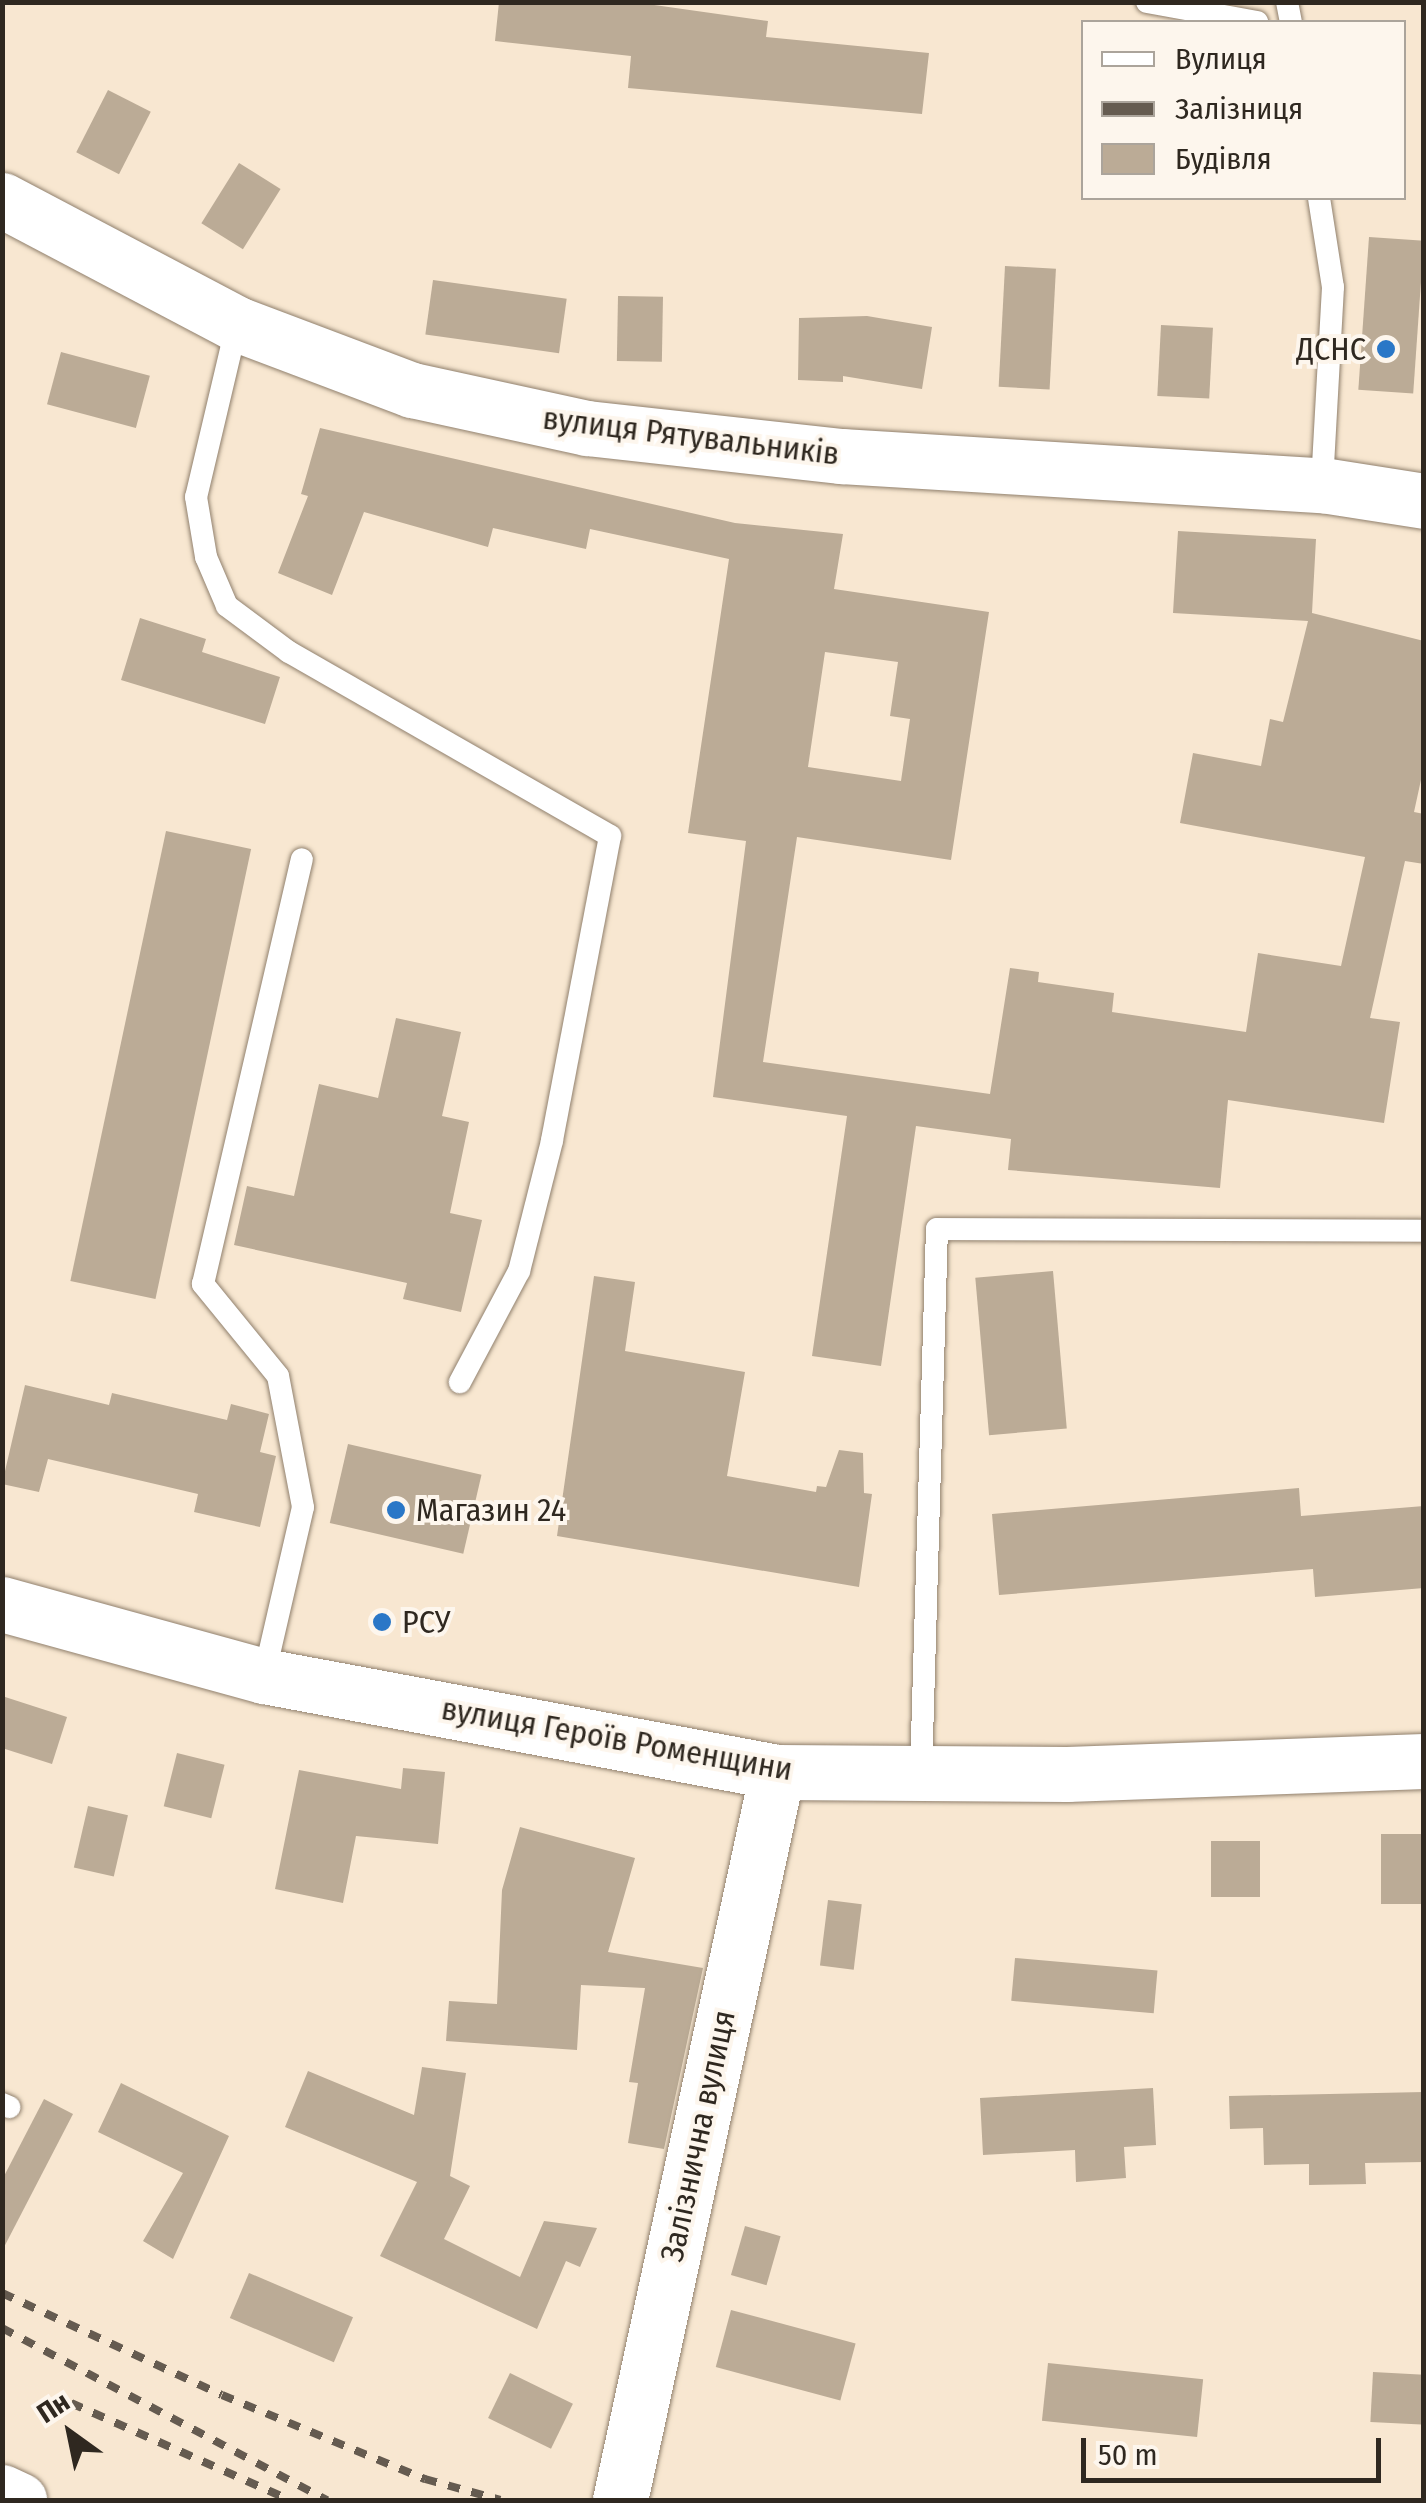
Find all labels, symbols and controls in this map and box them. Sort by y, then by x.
legend [1081,20,1406,200]
text: Вулиця [1175,41,1267,77]
text: Залізниця [1175,91,1303,127]
text: Будівля [1175,141,1272,177]
place label: ДСНС [1296,330,1366,368]
marker: ДСНС [1375,338,1397,360]
street label: вулиця Рятувальників [541,399,841,473]
place label: Магазин 24 [416,1491,566,1529]
marker: Магазин 24 [385,1499,407,1521]
place label: РСУ [402,1603,450,1641]
marker: РСУ [371,1611,393,1633]
street label: вулиця Героїв Роменщини [438,1689,796,1789]
street label: Залізнична вулиця [653,2007,743,2265]
north arrow [20,2383,120,2483]
text: Пн [31,2385,76,2430]
scale bar [1086,2418,1386,2480]
text: 50 m [1098,2437,1158,2473]

